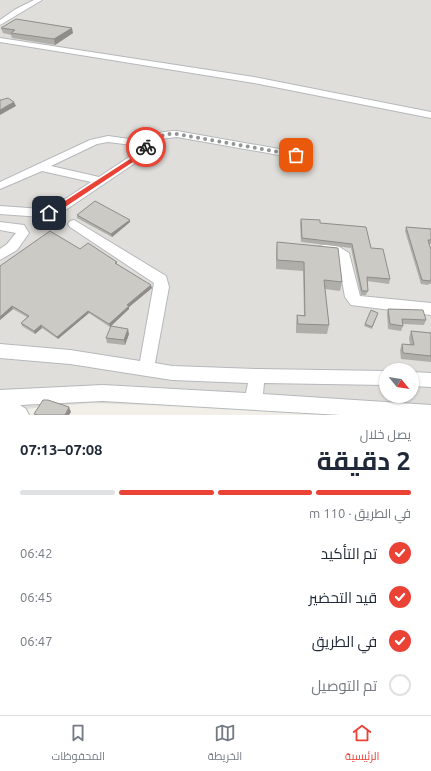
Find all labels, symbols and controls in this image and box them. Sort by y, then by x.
courier [126,127,166,167]
icon: bike [135,136,157,158]
pin [279,138,313,172]
icon: bag [285,144,307,166]
pin [32,196,66,230]
icon: home [38,202,60,224]
north arrow [379,363,419,403]
map controls [379,363,419,403]
text: يصل خلال [360,427,411,441]
text: 07:08–07:13 [20,441,103,458]
text: 2 دقيقة [317,446,411,475]
text: في الطريق · 110 m [309,506,411,520]
icon: check [389,542,411,564]
text: تم التأكيد [321,545,377,562]
text: 06:42 [20,546,53,560]
icon: check [389,586,411,608]
text: قيد التحضير [309,589,377,606]
text: 06:45 [20,590,53,604]
icon: check [389,630,411,652]
text: في الطريق [312,633,377,650]
text: 06:47 [20,634,53,648]
text: تم التوصيل [311,677,377,694]
tab: المحفوظات [51,722,105,766]
tab: الخريطة [208,722,242,766]
tab: الرئيسية [345,722,380,766]

